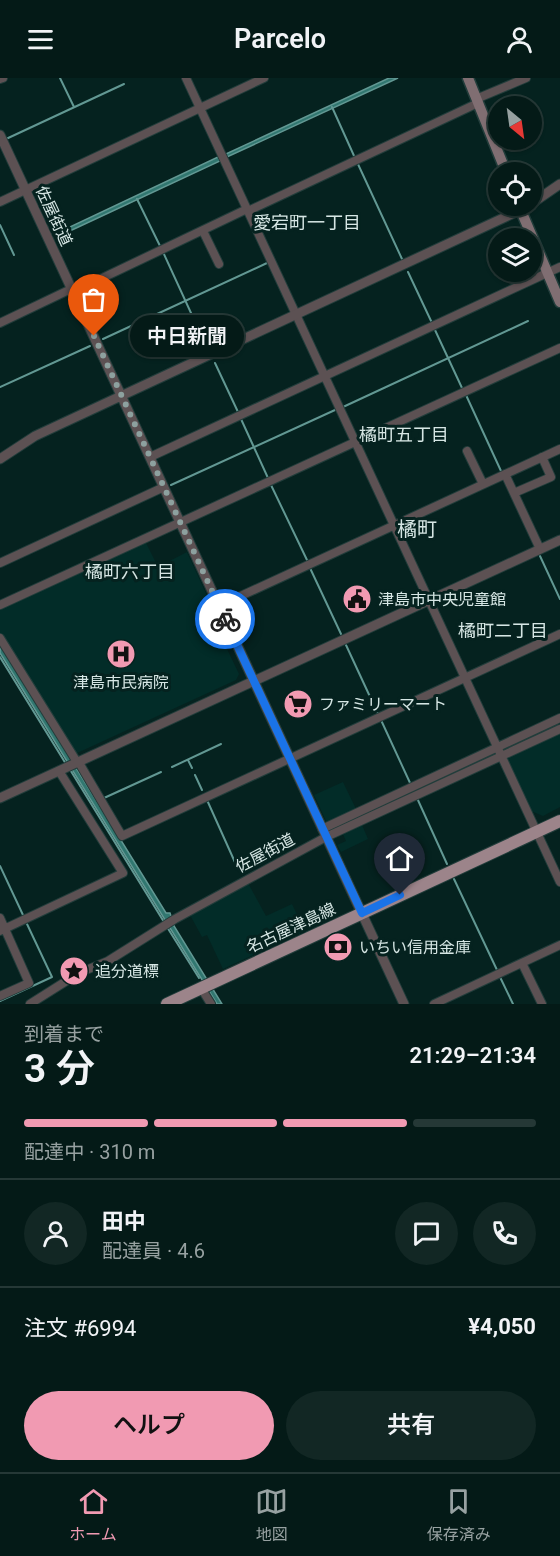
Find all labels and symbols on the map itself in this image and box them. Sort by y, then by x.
north arrow [488,96,542,150]
street label: 佐屋街道 [32,183,76,249]
district label: 愛宕町一丁目 [253,212,361,233]
pin [68,274,119,336]
callout: 中日新聞 [130,315,244,357]
district label: 橘町五丁目 [359,424,449,445]
district label: 橘町 [397,517,437,541]
district label: 橘町六丁目 [85,561,175,582]
public building icon: 津島市中央児童館 [341,583,373,615]
courier [195,589,255,649]
place label: 津島市中央児童館 [378,590,506,609]
district label: 橘町二丁目 [458,620,548,641]
hospital icon: 津島市民病院 [105,638,137,670]
place label: 津島市民病院 [73,673,169,692]
supermarket icon: ファミリーマート [282,688,314,720]
place label: ファミリーマート [319,695,447,714]
street label: 佐屋街道 [232,830,298,876]
pin [374,833,425,895]
street label: 名古屋津島線 [243,899,339,957]
bank icon: いちい信用金庫 [322,931,354,963]
place label: いちい信用金庫 [359,938,471,957]
place icon: 追分道標 [58,955,90,987]
place label: 追分道標 [95,962,159,981]

